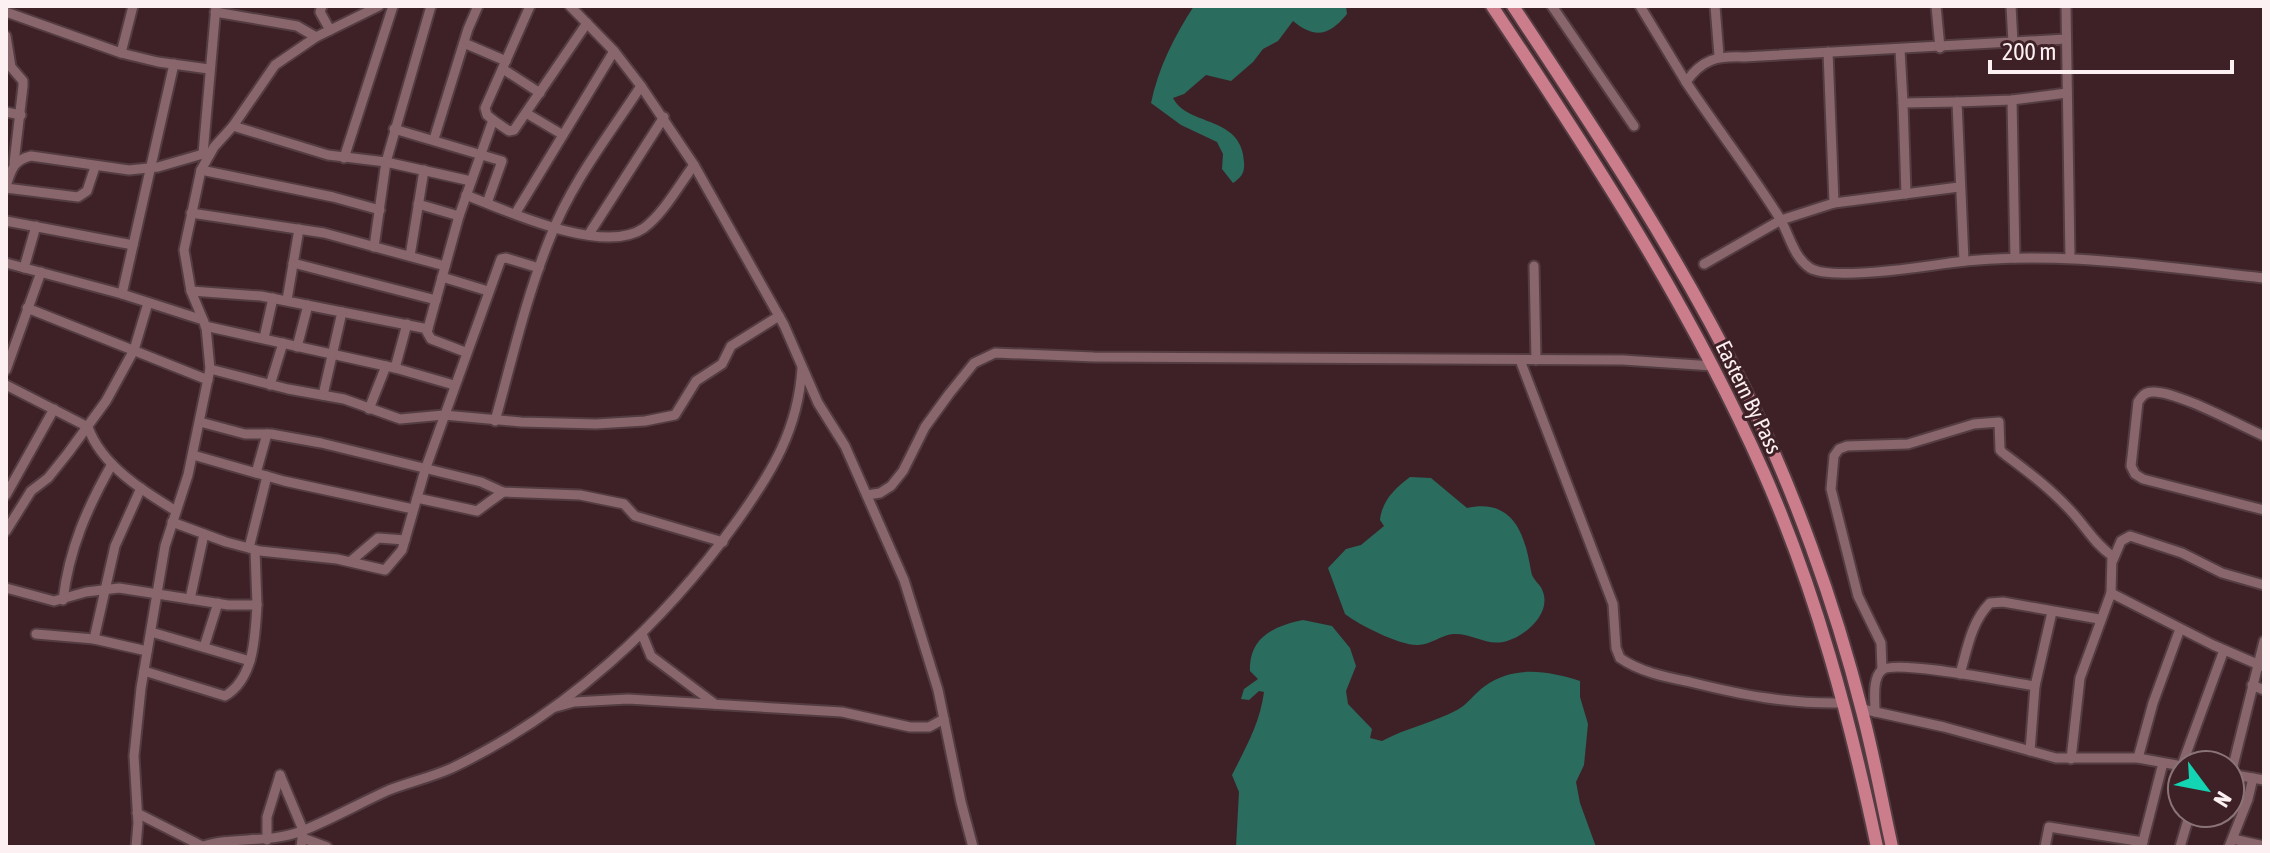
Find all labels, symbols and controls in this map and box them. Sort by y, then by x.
scale bar [1990,24,2232,74]
text: 200 m [2002,38,2056,65]
street label: Eastern By Pass [1711,336,1788,458]
north arrow [2166,749,2246,829]
text: N [2208,787,2237,812]

